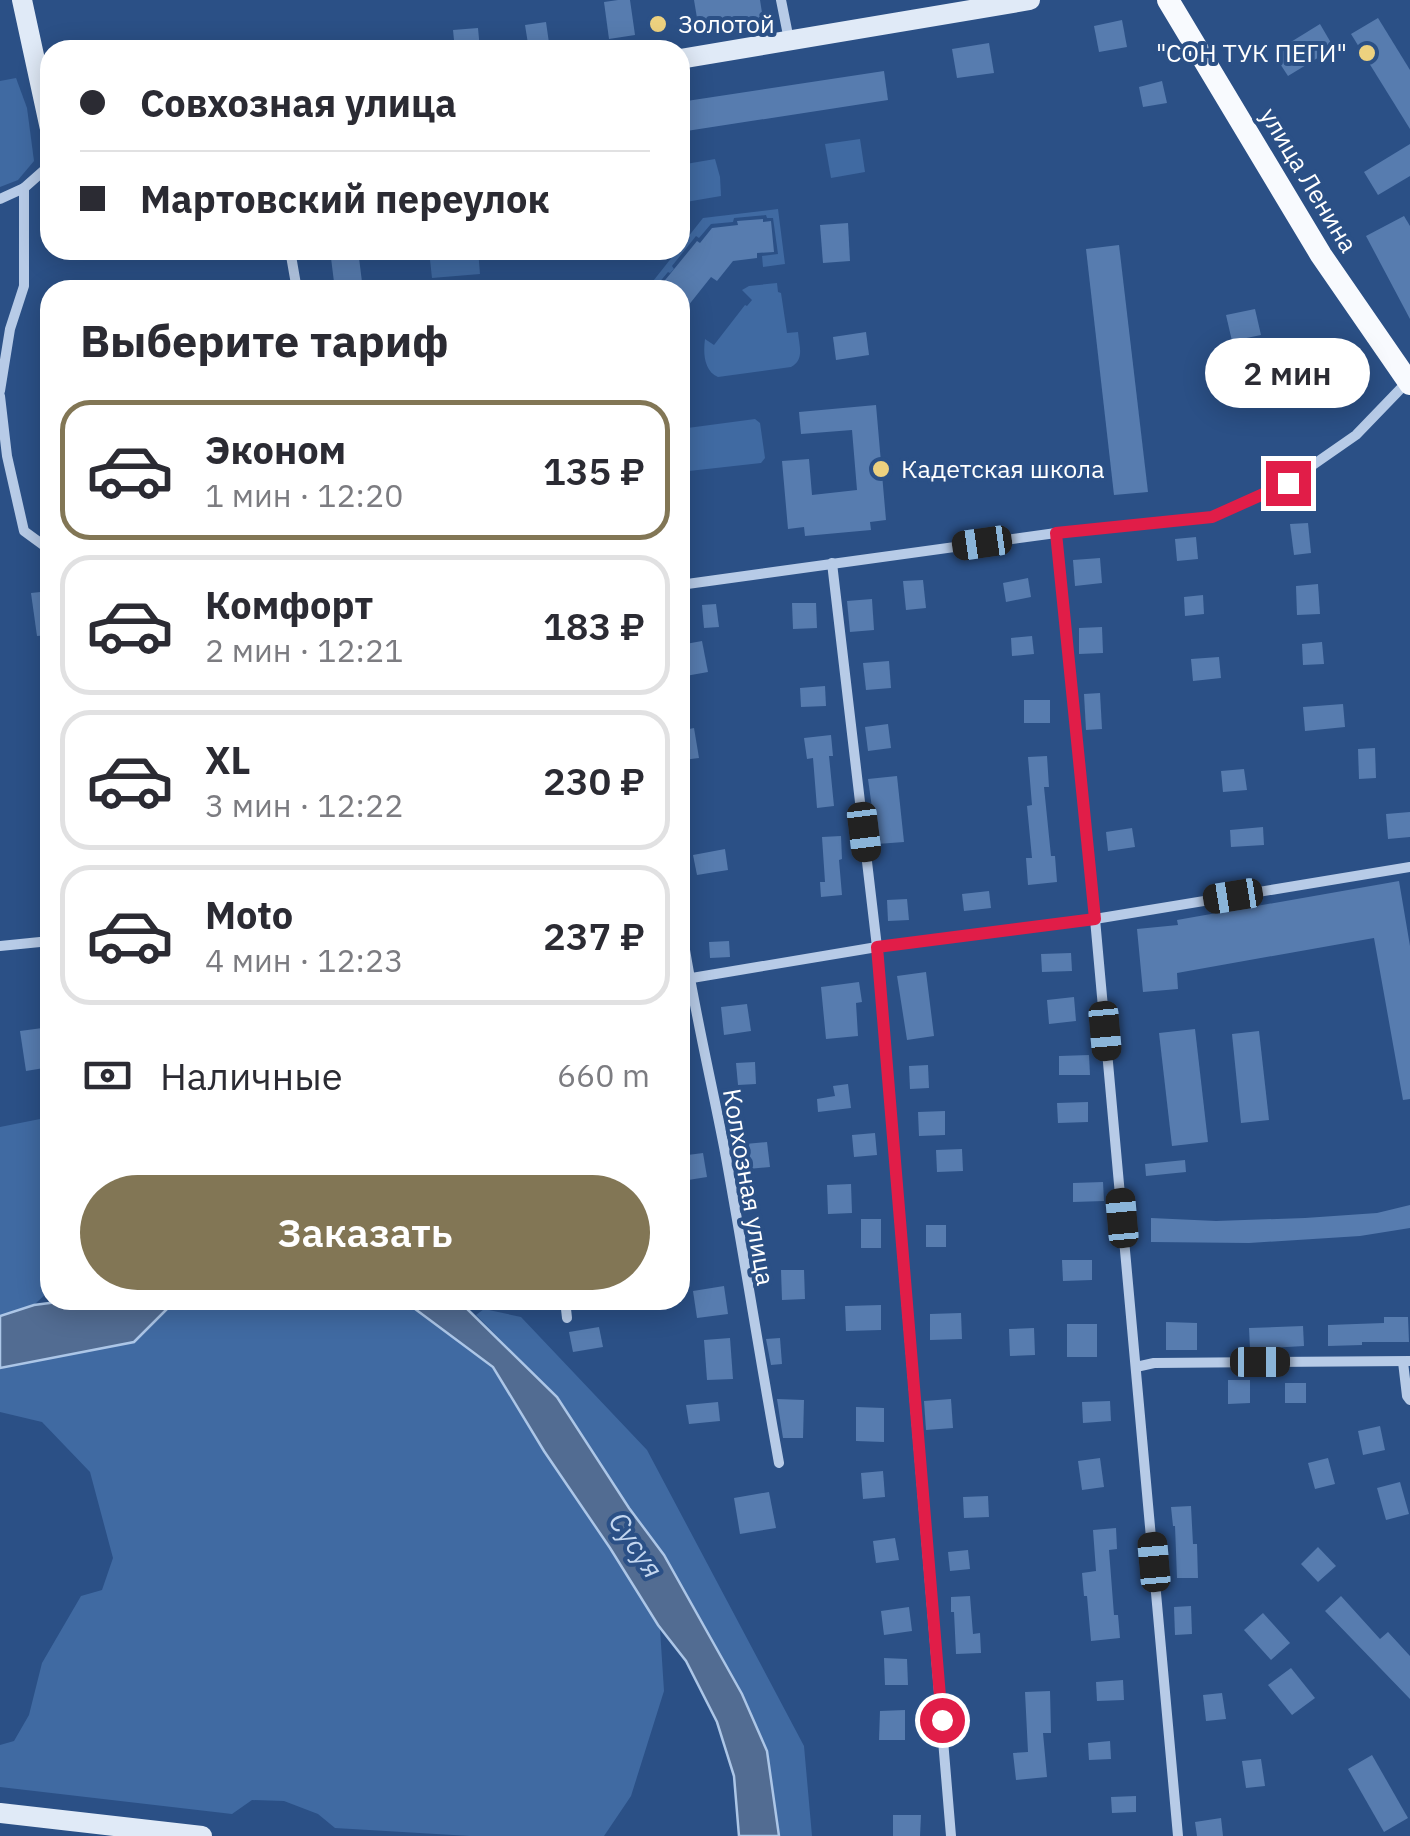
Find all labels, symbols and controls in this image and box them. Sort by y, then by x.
place label: Золотой [678,7,775,40]
marker: Золотой [647,13,669,35]
place label: "СОН ТУК ПЕГИ" [1156,36,1347,69]
marker: "СОН ТУК ПЕГИ" [1356,42,1378,64]
text: Совхозная улица [140,78,457,127]
street label: улица Ленина [1253,101,1366,258]
text: Мартовский переулок [140,174,550,223]
text: Выберите тариф [80,311,449,369]
callout: 2 мин [1206,338,1370,408]
text: 2 мин [1243,352,1332,394]
icon: car [85,425,175,515]
text: Эконом [205,425,346,474]
text: 135 ₽ [543,446,645,495]
place label: Кадетская школа [901,452,1105,485]
marker: Кадетская школа [870,458,892,480]
route end [1266,461,1311,506]
text: 1 мин · 12:20 [205,474,403,516]
car [950,524,1014,562]
icon: car [85,580,175,670]
text: Комфорт [205,580,373,629]
text: 183 ₽ [543,601,645,650]
text: 2 мин · 12:21 [205,629,403,671]
icon: car [85,735,175,825]
text: XL [205,735,251,784]
text: 230 ₽ [543,756,645,805]
text: 3 мин · 12:22 [205,784,403,826]
car [845,800,883,864]
car [1201,876,1265,916]
icon: car [85,890,175,980]
text: Moto [205,890,293,939]
text: 237 ₽ [543,911,645,960]
text: 4 мин · 12:23 [205,939,403,981]
car [1087,1000,1123,1062]
icon: cash [80,1048,135,1103]
text: Наличные [160,1051,343,1100]
text: 660 m [557,1054,650,1096]
street label: Колхозная улица [716,1086,783,1288]
button: Заказать [80,1175,650,1290]
car [1104,1187,1140,1249]
car [1230,1347,1290,1377]
water label: Сусуя [601,1505,672,1585]
car [1136,1531,1172,1593]
route start [920,1698,965,1743]

